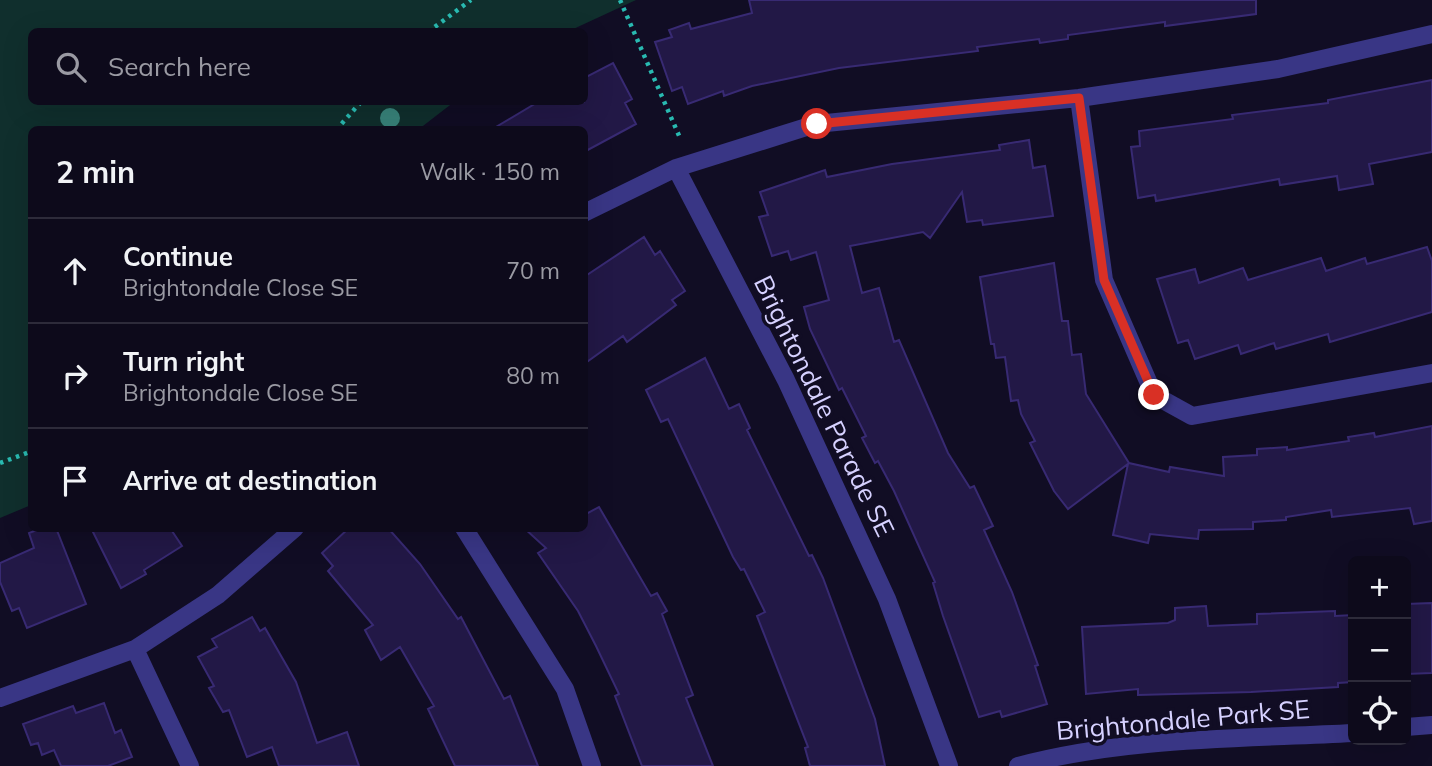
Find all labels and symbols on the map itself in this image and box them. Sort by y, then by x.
route start [801,108,832,139]
street label: Brightondale Parade SE [747,270,902,542]
route end [1138,379,1169,410]
street label: Brightondale Park SE [1055,692,1311,747]

